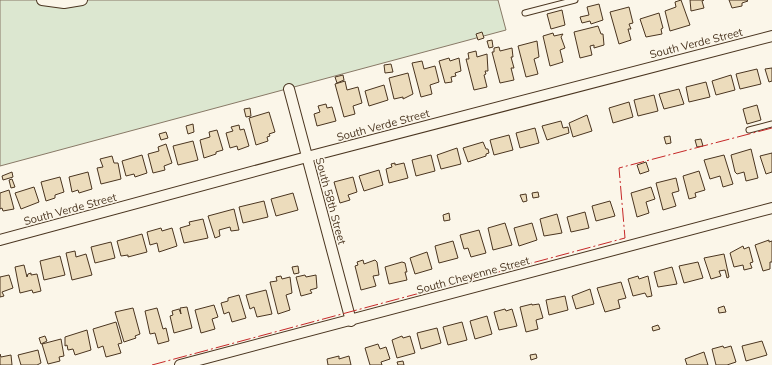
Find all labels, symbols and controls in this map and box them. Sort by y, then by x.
street label: South Verde Street [648,25,744,61]
street label: South Verde Street [335,106,431,144]
street label: South 58th Street [313,156,349,246]
street label: South Verde Street [22,190,118,228]
street label: South Cheyenne Street [415,253,531,297]

